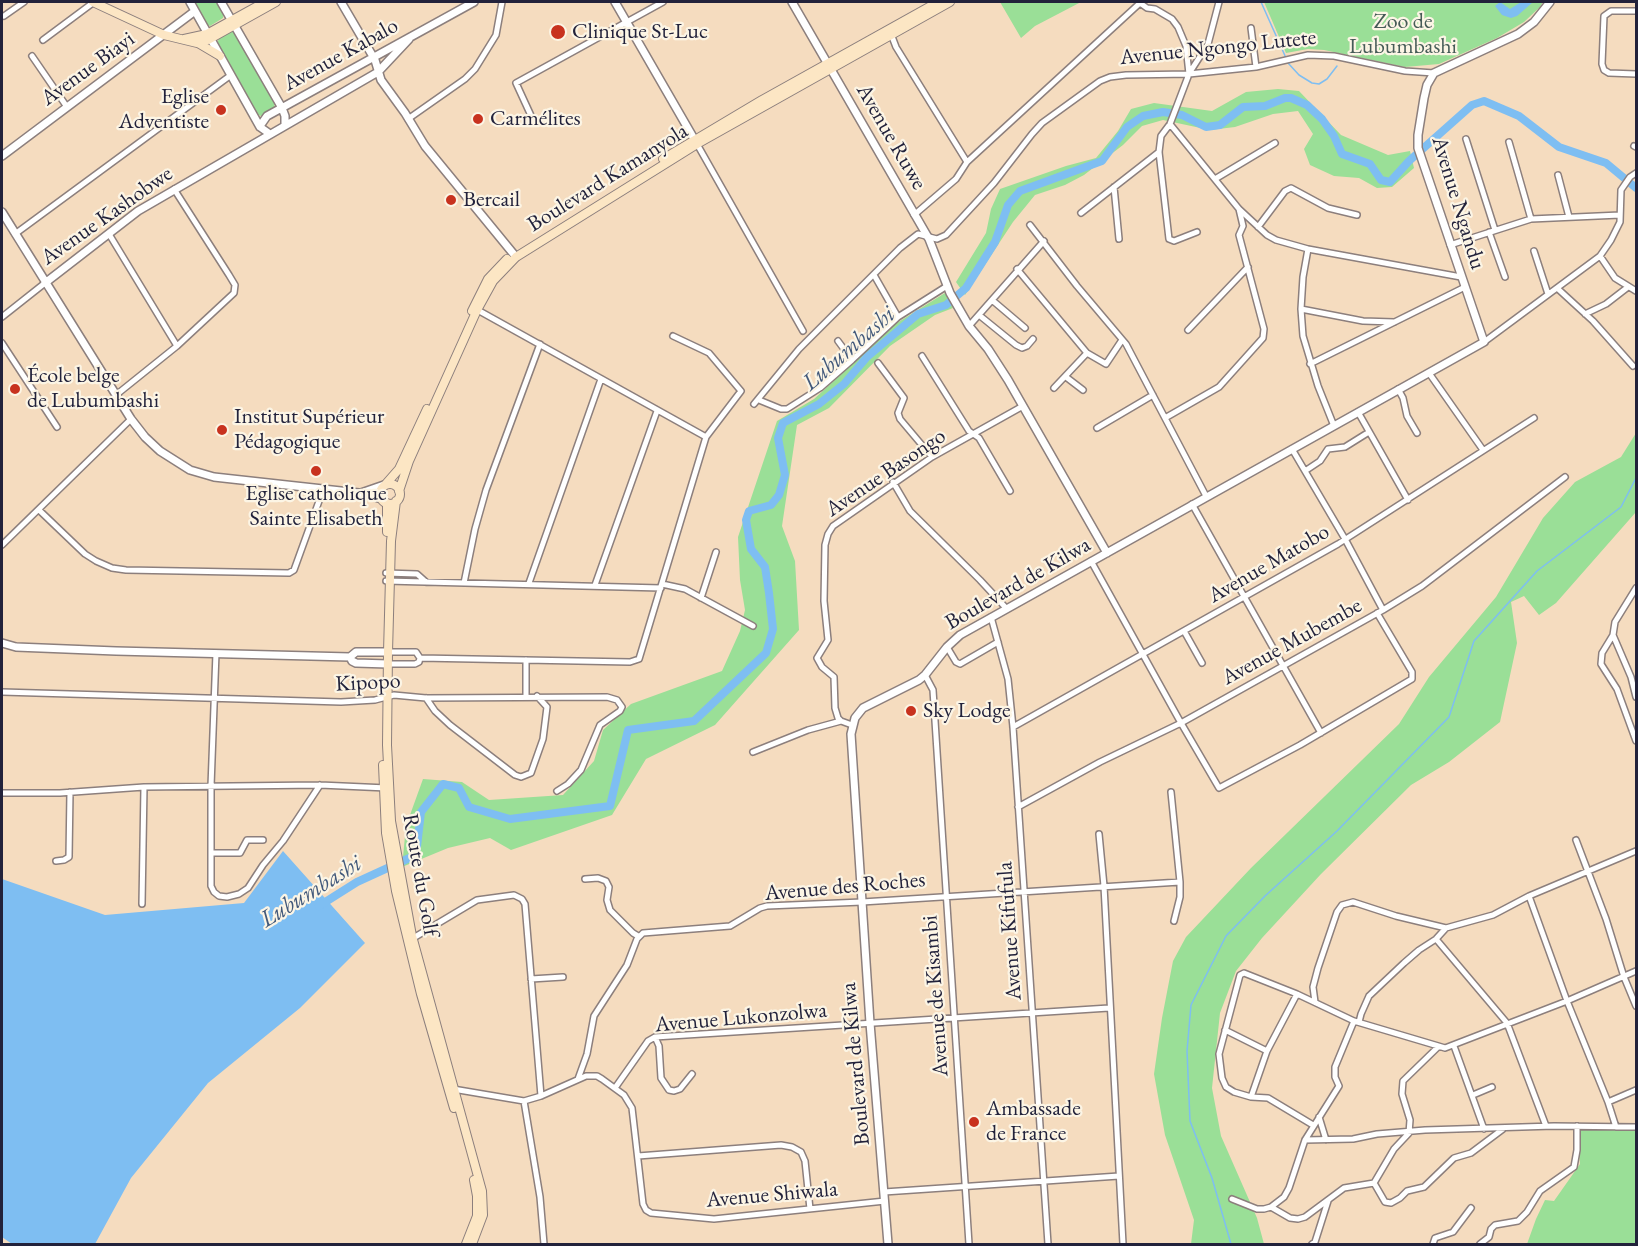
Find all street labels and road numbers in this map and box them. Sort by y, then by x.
street label: Avenue Kabalo [279,13,403,97]
street label: Avenue Ngongo Lutete [1119,25,1317,71]
street label: Avenue Biayi [36,26,140,112]
street label: Avenue Ruwe [850,79,932,195]
street label: Boulevard Kamanyola [523,118,693,238]
street label: Avenue Ngandu [1425,133,1491,273]
street label: Avenue Kashobwe [36,161,178,271]
street label: Avenue Basongo [821,423,951,523]
street label: Avenue Matobo [1204,519,1334,609]
street label: Boulevard de Kilwa [941,532,1095,636]
street label: Avenue Mubembe [1217,593,1367,691]
street label: Kipopo [335,668,401,698]
street label: Route du Golf [396,812,444,938]
street label: Avenue Kifufula [992,861,1028,1001]
street label: Avenue des Roches [764,867,926,907]
street label: Avenue de Kisambi [917,914,955,1078]
street label: Boulevard de Kilwa [836,981,876,1147]
street label: Avenue Lukonzolwa [654,997,828,1039]
street label: Avenue Shiwala [705,1176,839,1214]

